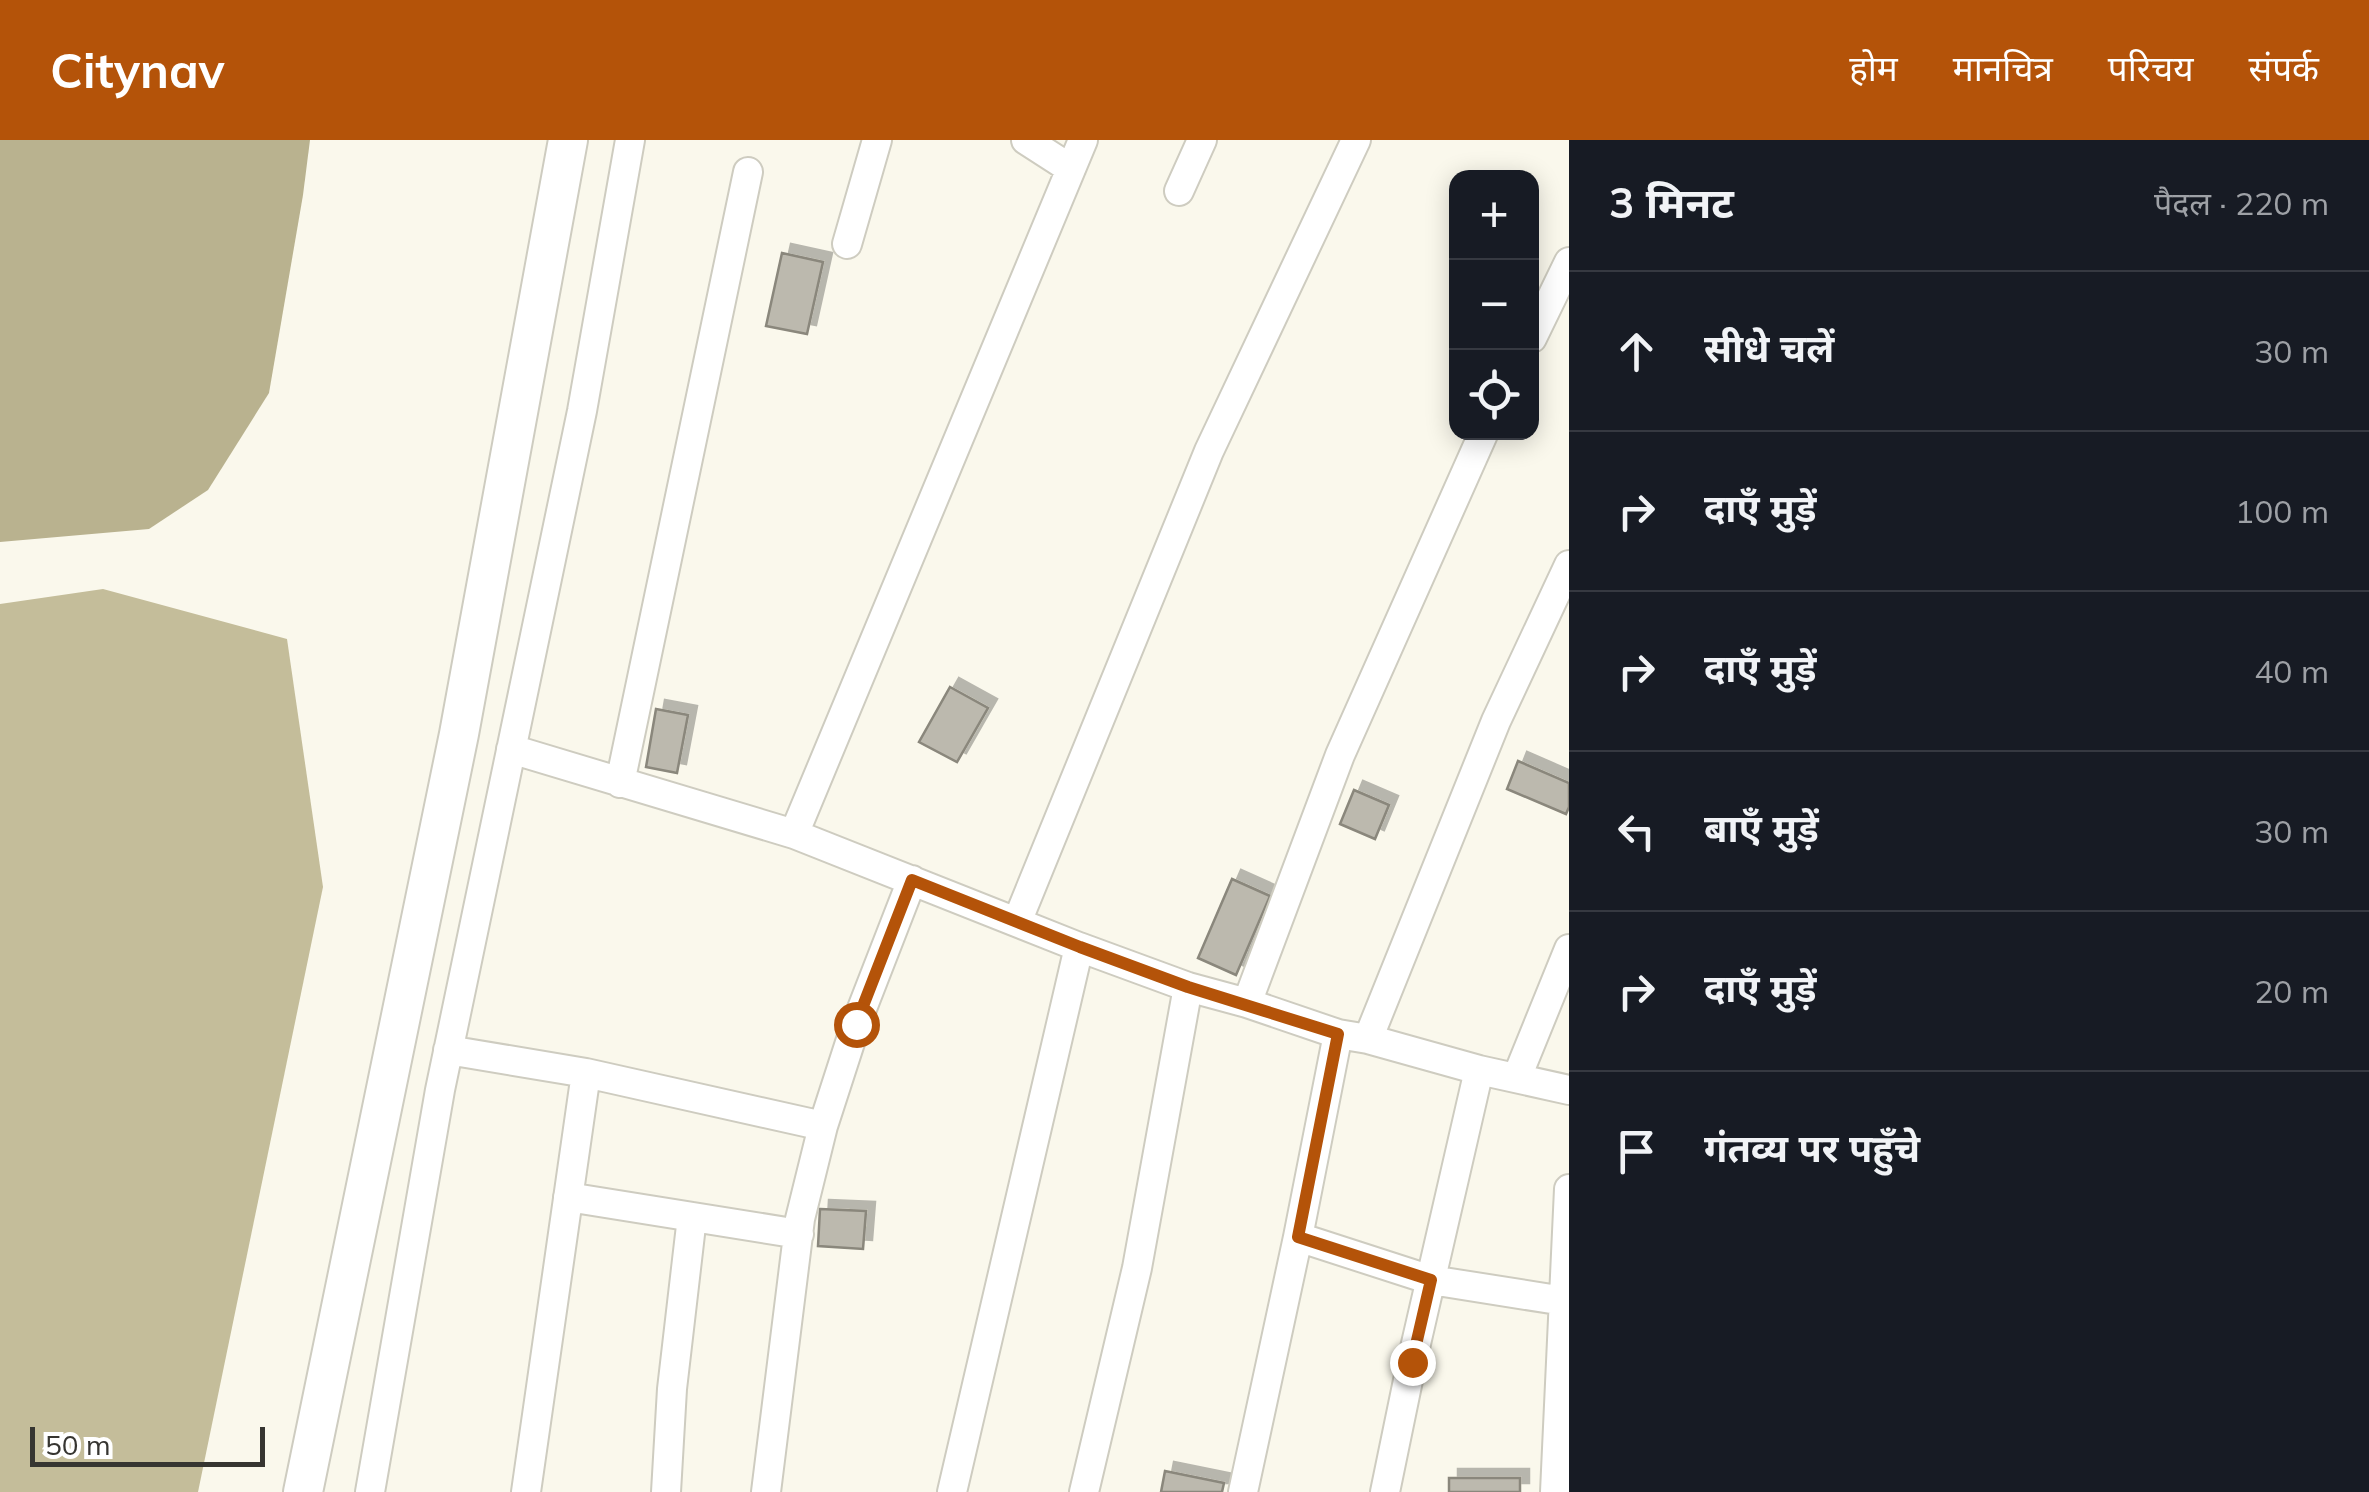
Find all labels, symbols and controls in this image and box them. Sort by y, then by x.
text: Citynav [50,40,225,100]
text: होम [1849,46,1898,90]
text: मानचित्र [1953,46,2053,90]
text: परिचय [2108,46,2194,90]
text: संपर्क [2249,46,2319,90]
map controls [1449,170,1539,440]
button: + [1449,170,1539,260]
text: 3 मिनट [1609,176,1734,229]
text: पैदल · 220 m [2154,183,2329,223]
button: − [1449,260,1539,350]
icon: ahead [1609,324,1664,379]
text: सीधे चलें [1704,324,1834,372]
text: 30 m [2254,331,2329,371]
button: locate [1449,350,1539,440]
icon: right [1609,484,1664,539]
text: दाएँ मुड़ें [1704,484,1816,532]
text: 100 m [2235,491,2329,531]
icon: right [1609,644,1664,699]
text: दाएँ मुड़ें [1704,644,1816,692]
text: 40 m [2254,651,2329,691]
icon: left [1609,804,1664,859]
text: बाएँ मुड़ें [1704,804,1819,852]
text: 30 m [2254,811,2329,851]
icon: right [1609,964,1664,1019]
text: दाएँ मुड़ें [1704,964,1816,1012]
text: 20 m [2254,971,2329,1011]
route start [834,1002,880,1048]
icon: arrive [1609,1124,1664,1179]
text: गंतव्य पर पहुँचे [1704,1124,1920,1172]
route end [1390,1340,1436,1386]
scale bar [30,1422,265,1466]
text: 50 m [45,1427,111,1462]

